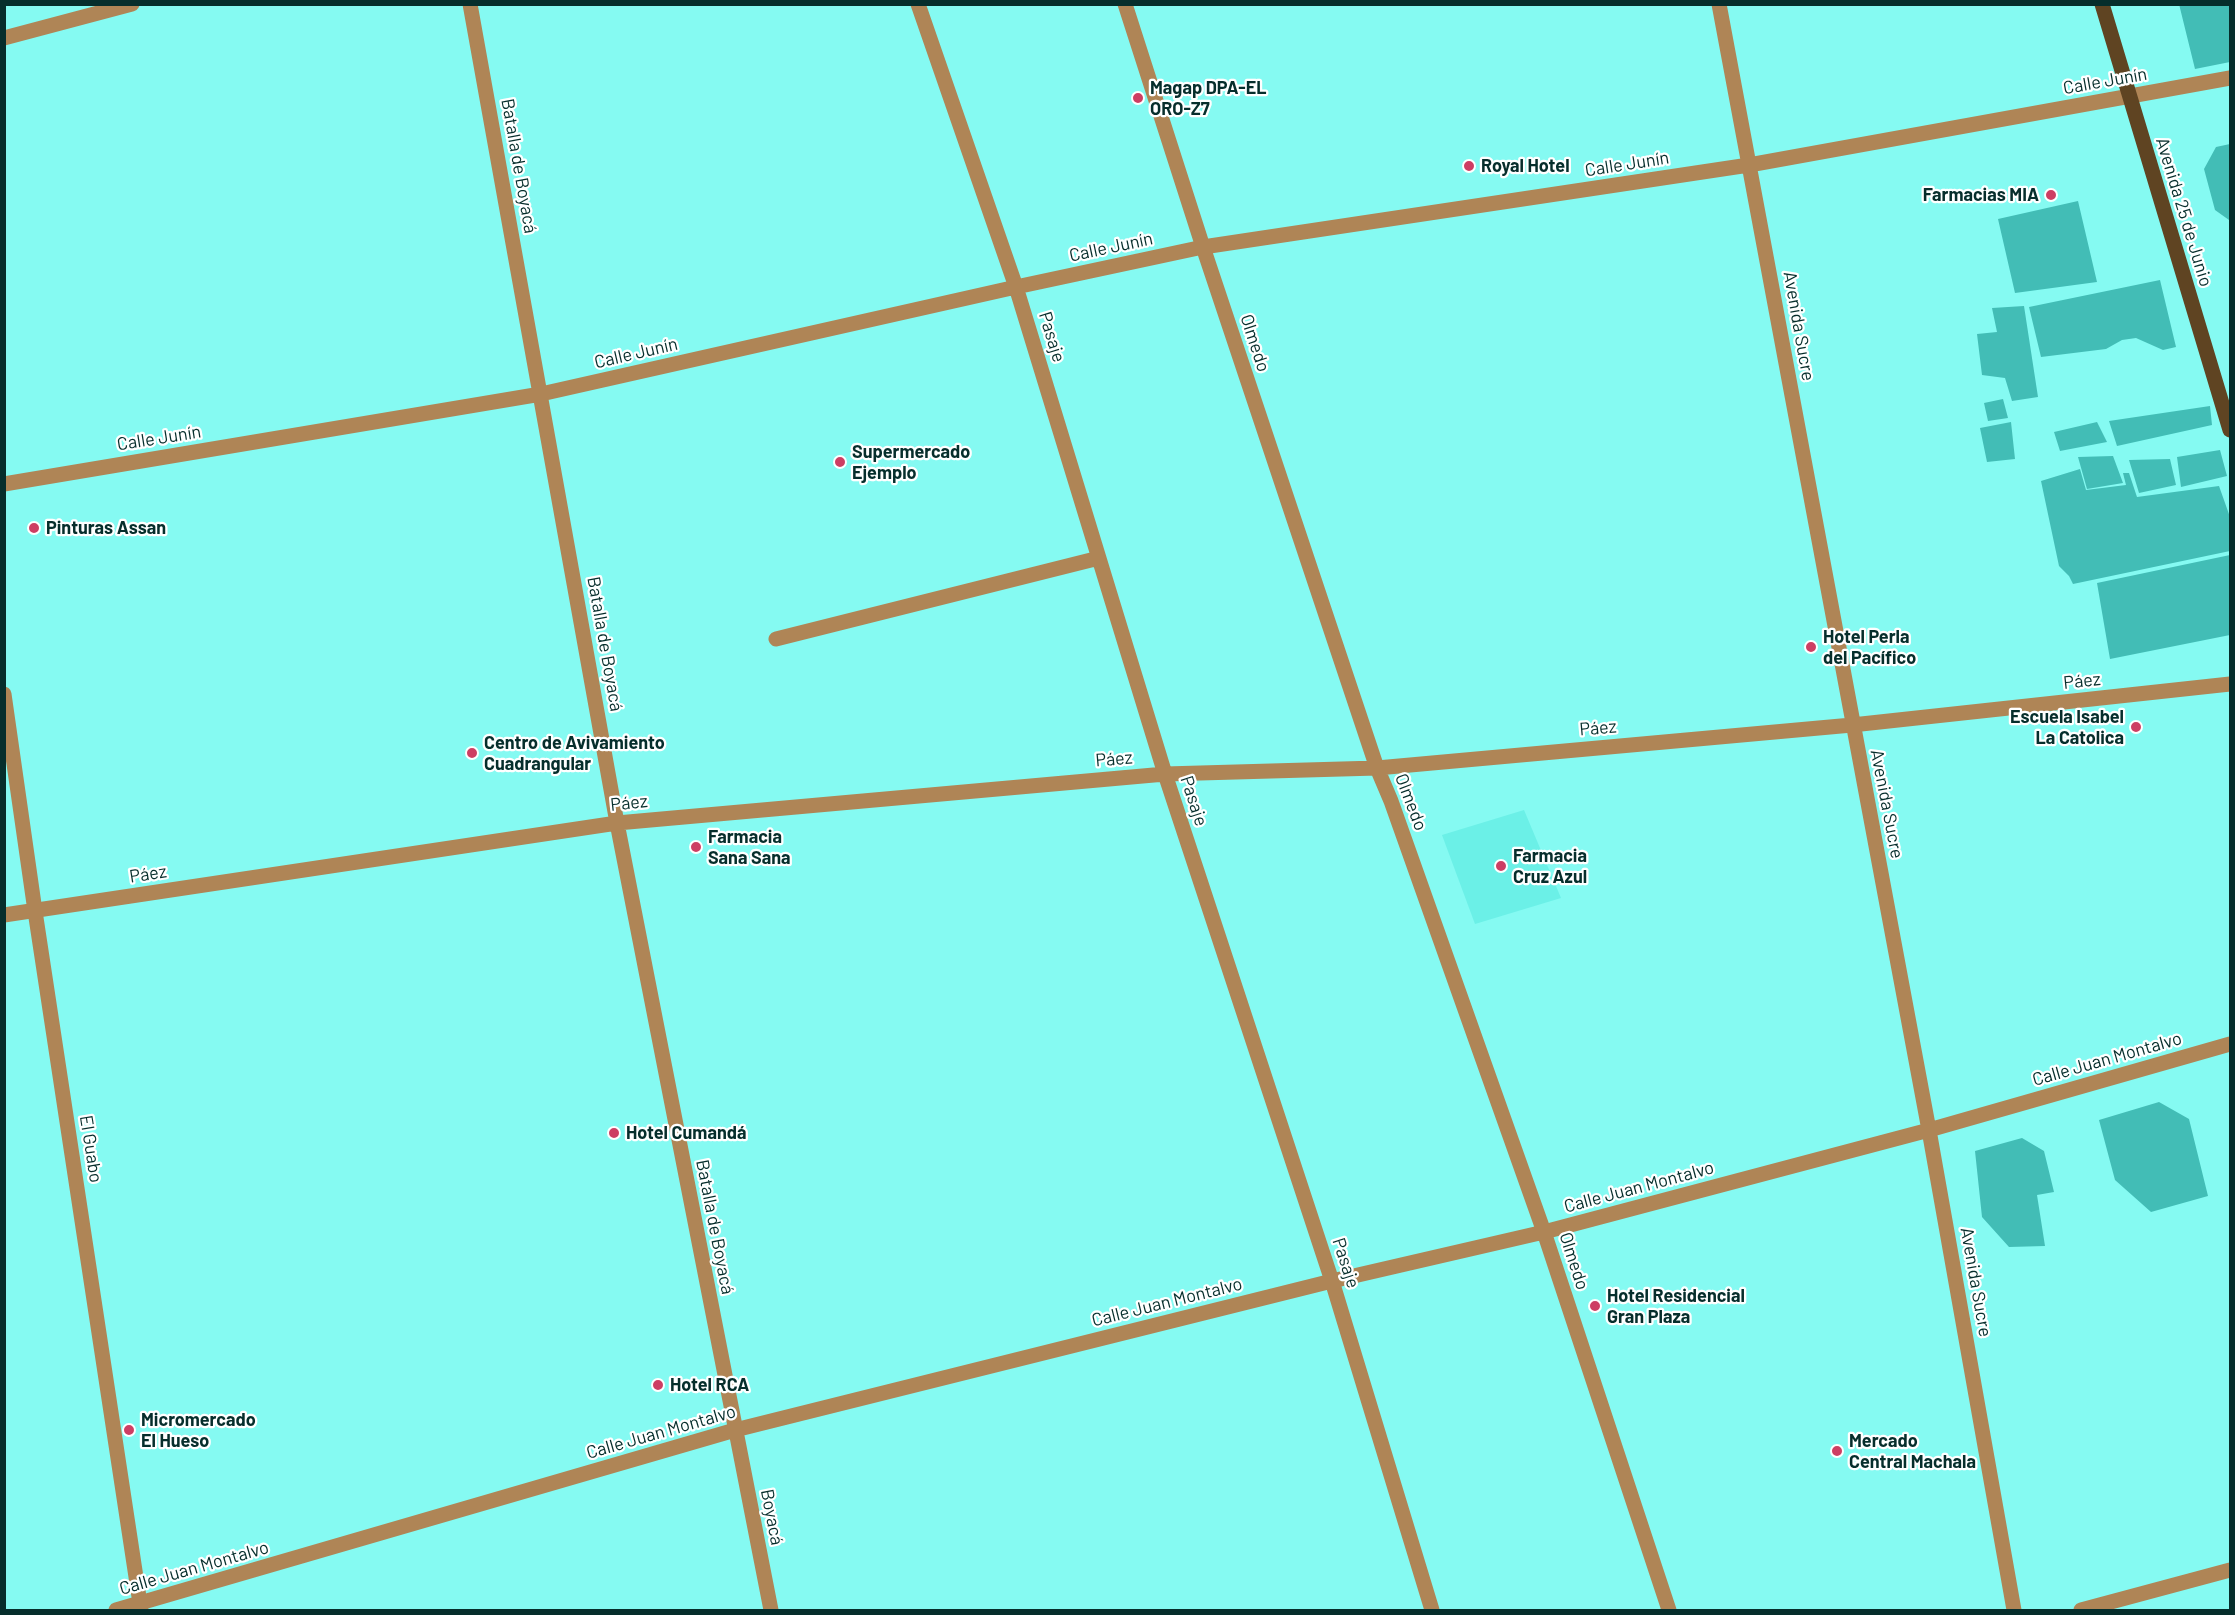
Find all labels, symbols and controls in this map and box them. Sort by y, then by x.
street label: Calle Junín [2061,63,2149,99]
place label: Magap DPA-EL ORO-Z7 [1150,77,1267,119]
marker: Magap DPA-EL ORO-Z7 [1131,91,1145,105]
street label: Batalla de Boyacá [496,97,542,235]
street label: Avenida 25 de Junio [2151,135,2217,289]
street label: Calle Junín [1583,147,1671,181]
place label: Royal Hotel [1481,155,1570,177]
marker: Royal Hotel [1462,159,1476,173]
place label: Farmacias MIA [1923,184,2039,206]
marker: Farmacias MIA [2044,188,2058,202]
street label: Calle Junín [1067,228,1155,266]
street label: Avenida Sucre [1779,270,1819,382]
street label: Pasaje [1034,309,1070,365]
street label: Olmedo [1236,311,1274,375]
street label: Calle Junín [592,333,680,373]
street label: Calle Junín [115,421,203,455]
place label: Supermercado Ejemplo [852,441,970,484]
marker: Supermercado Ejemplo [833,455,847,469]
place label: Pinturas Assan [46,517,166,539]
marker: Pinturas Assan [27,521,41,535]
street label: Batalla de Boyacá [582,575,628,713]
place label: Hotel Perla del Pacífico [1823,626,1916,668]
marker: Hotel Perla del Pacífico [1804,640,1818,654]
street label: Páez [2062,668,2102,694]
place label: Escuela Isabel La Catolica [2010,706,2124,748]
street label: Páez [1578,716,1618,740]
marker: Escuela Isabel La Catolica [2129,720,2143,734]
place label: Centro de Avivamiento Cuadrangular [484,732,665,774]
marker: Centro de Avivamiento Cuadrangular [465,746,479,760]
street label: Páez [1094,747,1134,771]
street label: Avenida Sucre [1866,748,1908,860]
street label: Olmedo [1390,770,1432,834]
street label: Pasaje [1176,773,1212,829]
street label: Páez [609,790,649,816]
place label: Farmacia Sana Sana [708,826,791,868]
marker: Farmacia Sana Sana [689,840,703,854]
place label: Farmacia Cruz Azul [1513,845,1587,888]
marker: Farmacia Cruz Azul [1494,859,1508,873]
street label: Páez [128,860,168,888]
street label: Calle Juan Montalvo [2030,1027,2184,1091]
street label: El Guabo [75,1114,107,1184]
place label: Hotel Cumandá [626,1122,746,1144]
marker: Hotel Cumandá [607,1126,621,1140]
street label: Calle Juan Montalvo [1562,1157,1716,1217]
street label: Batalla de Boyacá [691,1158,739,1296]
street label: Avenida Sucre [1956,1226,1996,1338]
street label: Olmedo [1555,1229,1593,1293]
street label: Pasaje [1328,1235,1364,1291]
street label: Calle Juan Montalvo [1090,1273,1244,1331]
place label: Hotel Residencial Gran Plaza [1607,1285,1745,1328]
marker: Hotel Residencial Gran Plaza [1588,1299,1602,1313]
place label: Hotel RCA [670,1374,749,1396]
marker: Hotel RCA [651,1378,665,1392]
street label: Calle Juan Montalvo [584,1400,738,1464]
place label: Micromercado El Hueso [141,1409,256,1452]
marker: Micromercado El Hueso [122,1423,136,1437]
place label: Mercado Central Machala [1849,1430,1976,1472]
marker: Mercado Central Machala [1830,1444,1844,1458]
street label: Boyacá [756,1487,788,1547]
street label: Calle Juan Montalvo [117,1536,271,1600]

